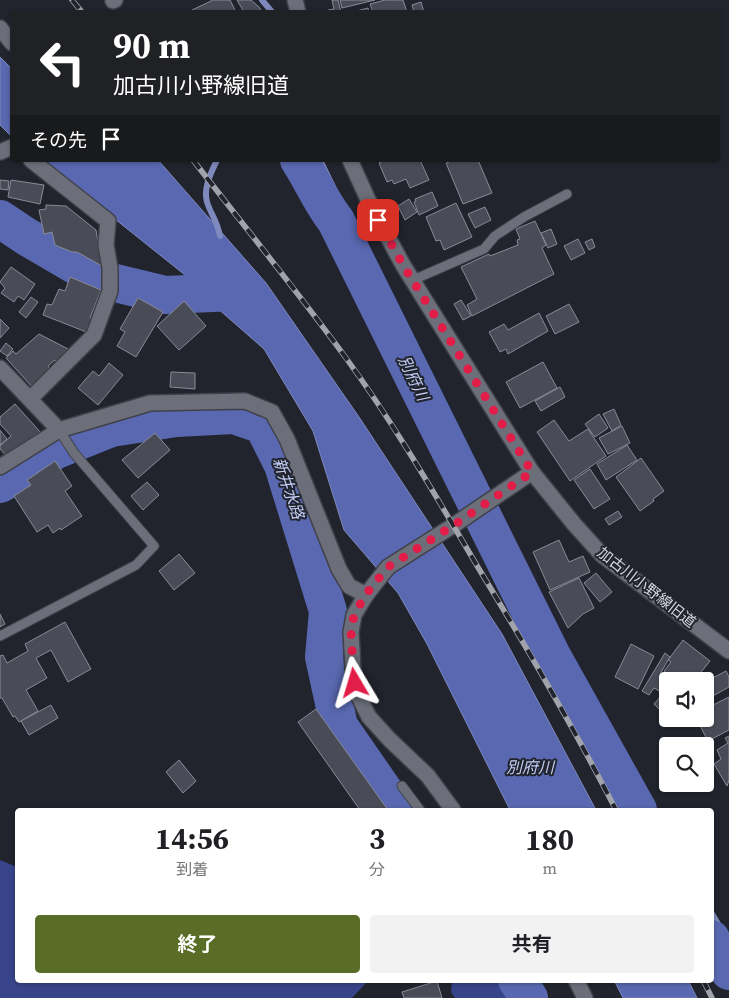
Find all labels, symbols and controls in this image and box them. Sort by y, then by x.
text: 90 m [113,22,190,70]
icon: left [30,30,95,95]
text: 加古川小野線旧道 [113,70,289,100]
icon: arrive [97,125,125,153]
text: その先 [30,127,87,153]
pin [357,199,399,241]
icon: arrive [364,206,392,234]
water label: 別府川 [394,352,435,406]
water label: 新井水路 [268,454,310,524]
street label: 加古川小野線旧道 [593,542,701,632]
position arrow [328,656,380,708]
map controls [659,672,714,792]
button: sound [659,672,714,727]
button: search [659,737,714,792]
water label: 別府川 [506,756,556,778]
text: 14:56 [155,818,229,859]
text: 3 [369,818,385,859]
text: 180 [525,819,574,860]
text: m [542,857,557,879]
text: 到着 [176,858,208,880]
text: 分 [369,858,385,880]
button: 終了 [35,915,360,973]
button: 共有 [370,915,694,973]

